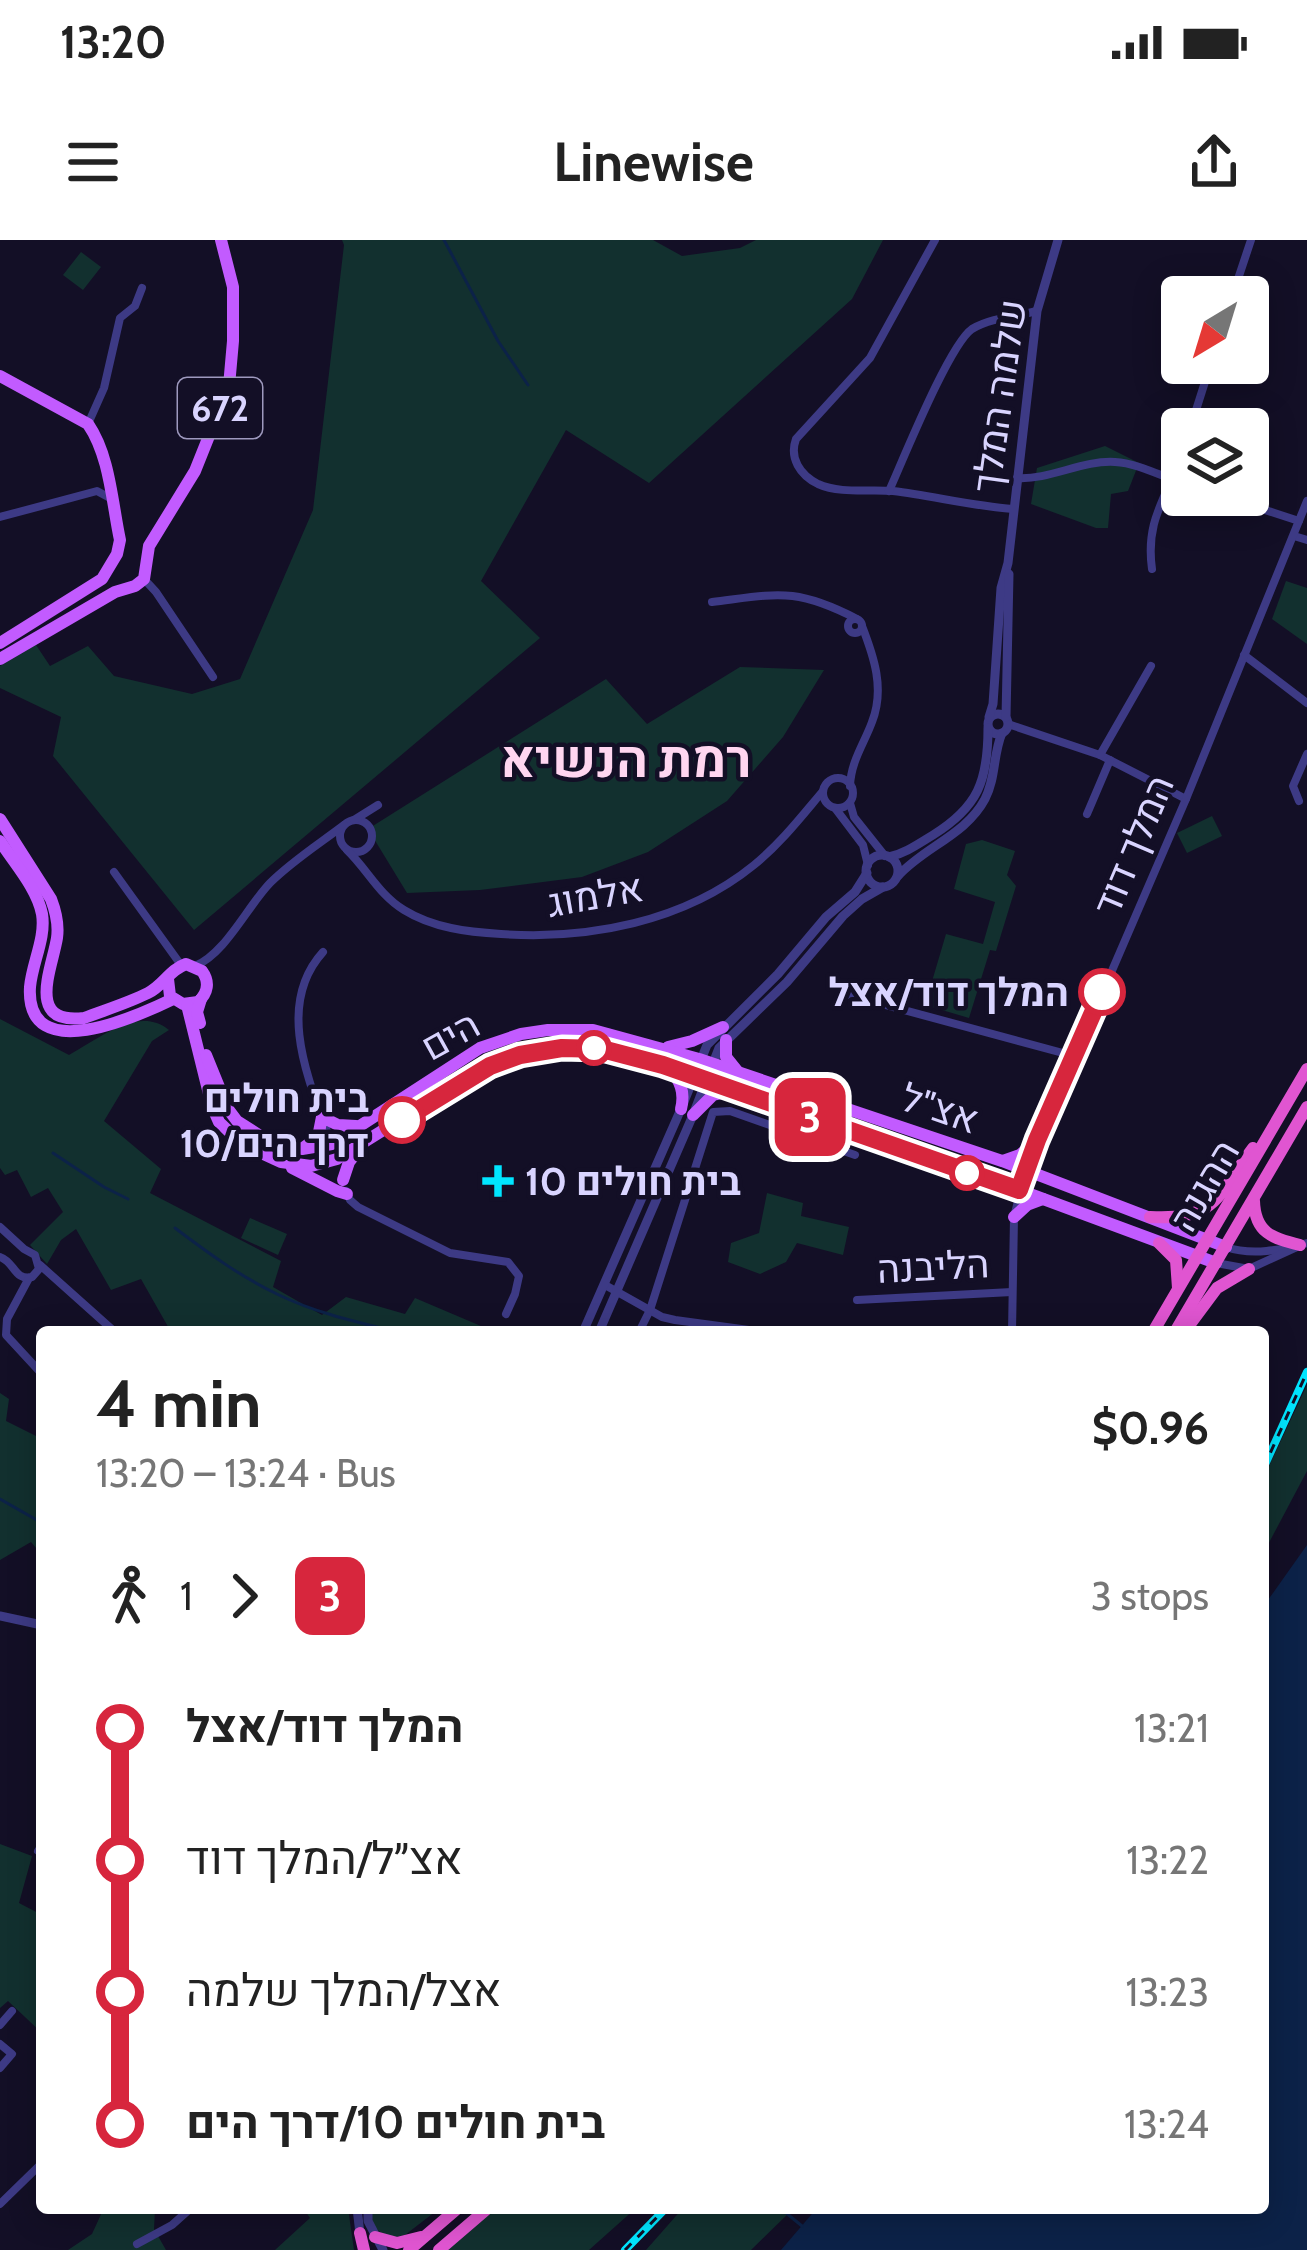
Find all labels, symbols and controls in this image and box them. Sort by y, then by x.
text: 13:20 [60,15,166,69]
icon: menu [60,129,126,195]
text: Linewise [553,129,754,195]
icon: share [1181,129,1247,195]
north arrow [1161,276,1269,384]
map controls [1161,276,1269,516]
street label: שלמה המלך [962,296,1036,496]
road number: 672 [178,378,262,438]
button: layers [1161,408,1269,516]
district label: רמת הנשיא [501,728,751,790]
street label: המלך דוד [1082,768,1184,922]
street label: אלמוג [543,863,647,927]
place label: המלך דוד/אצל [829,968,1069,1016]
marker: המלך דוד/אצל [1080,970,1124,1014]
street label: הים [412,1000,488,1070]
unlabelled marker [578,1032,610,1064]
street label: אצ"ל [895,1072,985,1144]
place label: בית חולים 10/דרך הים [180,1074,369,1167]
line badge: 3 [771,1078,849,1156]
text: 3 [799,1091,821,1143]
marker: בית חולים 10/דרך הים [380,1098,424,1142]
street label: ההגנה [1159,1131,1249,1239]
place label: בית חולים 10 [525,1157,741,1205]
unlabelled marker [951,1157,983,1189]
marker: בית חולים 10 [482,1165,514,1197]
street label: הליבנה [876,1239,990,1293]
text: 4 min [96,1363,261,1444]
text: $0.96 [1092,1401,1209,1455]
text: 13:20 – 13:24 · Bus [96,1449,396,1497]
icon: walk [96,1563,162,1629]
icon: forward [211,1563,277,1629]
text: 3 [319,1570,341,1622]
text: 1 [180,1572,193,1620]
text: 3 stops [1091,1572,1209,1620]
text: המלך דוד/אצל [186,1699,463,1753]
text: 13:21 [1134,1704,1209,1752]
text: אצ״ל/המלך דוד [186,1831,463,1885]
text: 13:22 [1126,1836,1209,1884]
text: אצל/המלך שלמה [186,1963,501,2017]
text: 13:23 [1126,1968,1209,2016]
text: בית חולים 10/דרך הים [186,2095,605,2149]
text: 13:24 [1124,2100,1209,2148]

